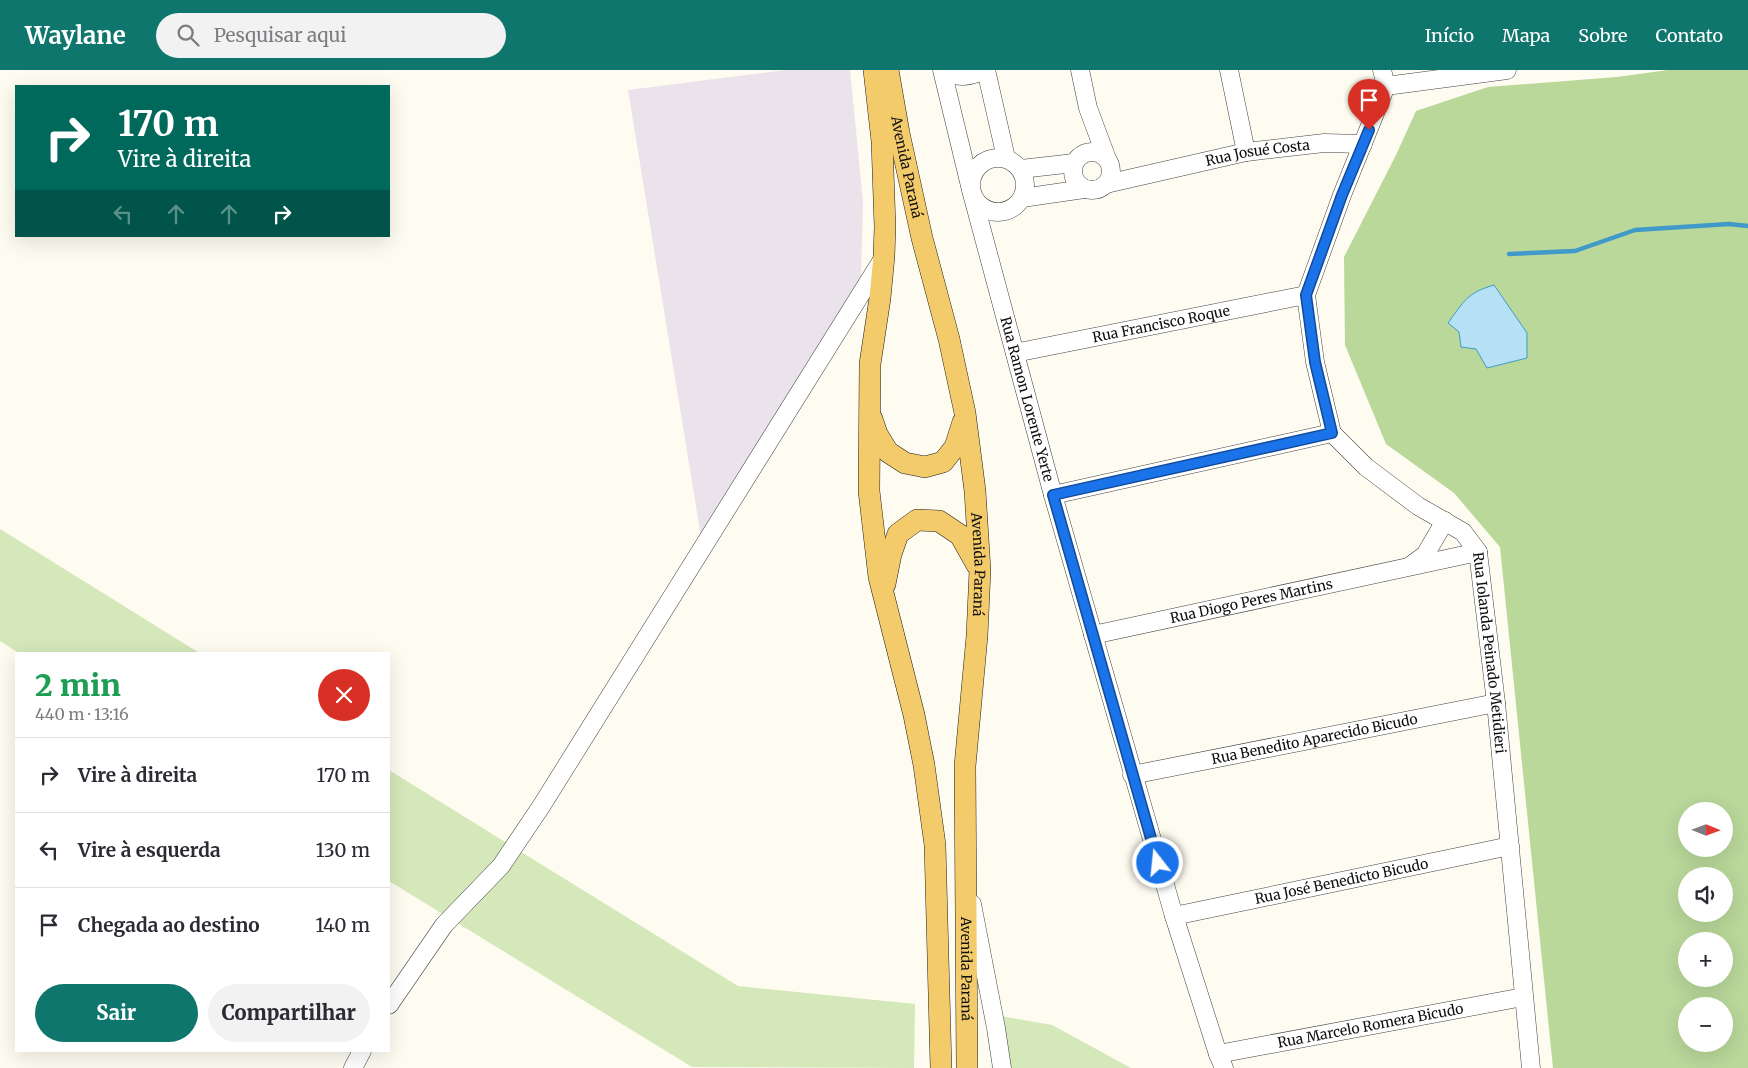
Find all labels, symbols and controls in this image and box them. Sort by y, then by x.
search box [156,13,506,58]
text: Waylane [25,20,126,51]
icon: search [174,21,202,49]
text: Pesquisar aqui [214,23,347,47]
text: Início [1425,24,1474,47]
text: Mapa [1502,24,1550,47]
text: Sobre [1578,24,1628,47]
text: Contato [1656,24,1723,47]
pin [1348,79,1390,130]
icon: arrive [1355,86,1383,114]
text: 170 m [118,102,219,146]
icon: right [35,105,100,170]
street label: Avenida Paraná [887,114,927,220]
street label: Rua Josué Costa [1204,136,1311,170]
text: Vire à direita [118,145,251,173]
icon: left [109,200,137,228]
icon: ahead [162,200,190,228]
icon: ahead [215,200,243,228]
icon: right [268,200,296,228]
street label: Rua Francisco Roque [1091,301,1231,346]
street label: Rua Ramon Lorente Yerte [996,315,1058,484]
street label: Avenida Paraná [967,511,989,617]
street label: Rua Iolanda Peinado Metidieri [1469,551,1510,755]
street label: Rua Diogo Peres Martins [1168,575,1334,627]
text: 2 min [35,666,121,704]
button: close [318,669,370,721]
text: 440 m · 13:16 [35,704,129,724]
street label: Rua Benedito Aparecido Bicudo [1210,710,1419,768]
icon: right [35,761,63,789]
text: Vire à direita [78,763,197,787]
text: 170 m [317,763,370,787]
north arrow [1678,802,1732,858]
map controls [1678,802,1733,1052]
icon: left [35,836,63,864]
position arrow [1131,836,1183,888]
text: Vire à esquerda [78,838,221,862]
text: 130 m [316,838,370,862]
street label: Rua José Benedicto Bicudo [1253,854,1430,908]
button: sound [1678,867,1733,922]
icon: arrive [35,911,63,939]
text: Chegada ao destino [78,913,260,937]
text: 140 m [315,913,370,937]
street label: Avenida Paraná [957,916,976,1021]
button: + [1678,932,1733,987]
button: Sair [35,984,198,1042]
button: Compartilhar [208,984,370,1042]
button: − [1678,997,1733,1052]
street label: Rua Marcelo Romera Bicudo [1276,999,1465,1052]

